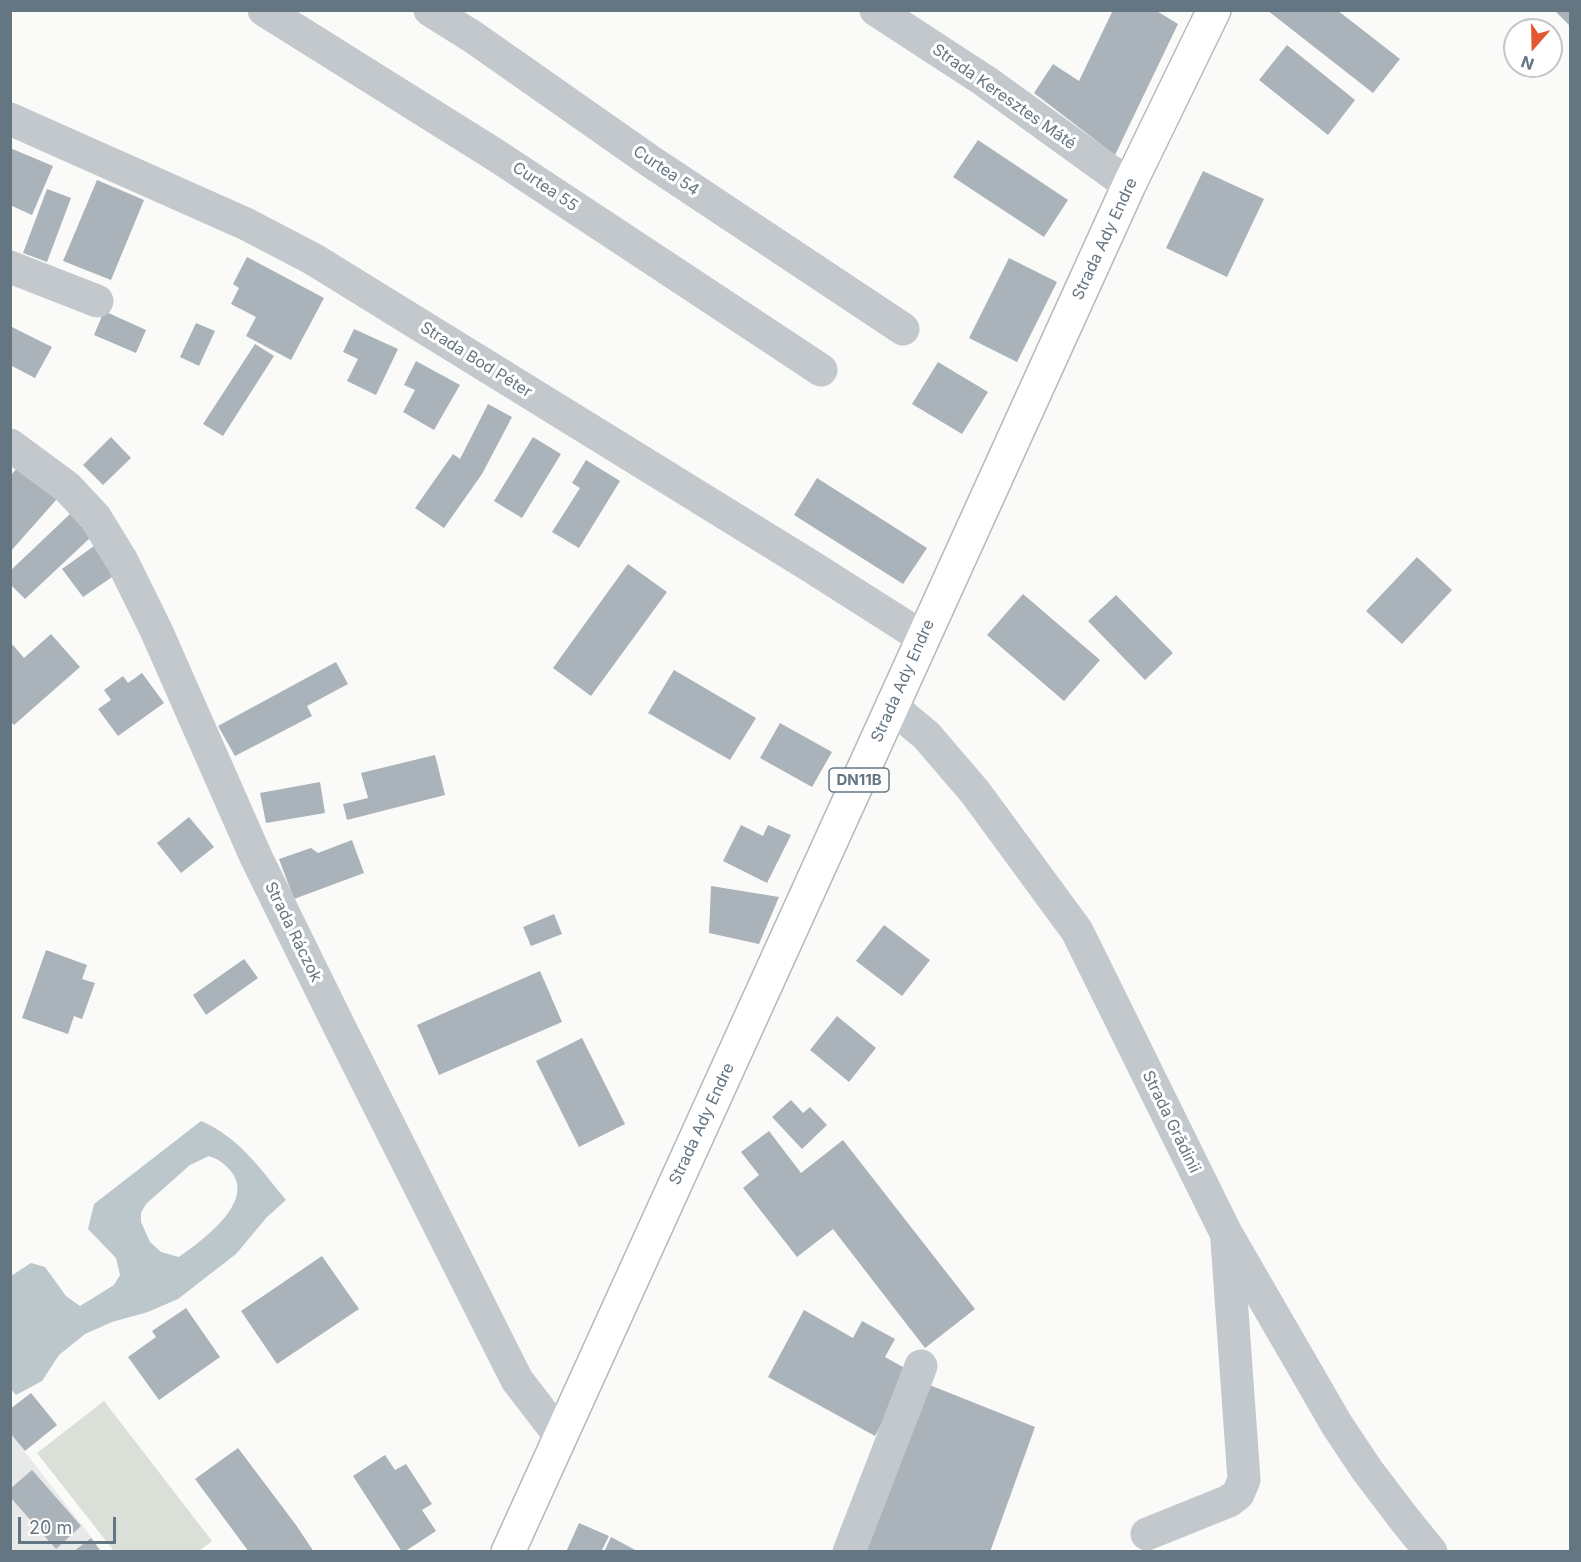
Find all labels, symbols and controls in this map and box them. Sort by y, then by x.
north arrow [1503,18,1563,78]
street label: Strada Keresztes Máté [929,40,1079,154]
text: N [1518,52,1537,75]
street label: Curtea 54 [629,142,703,200]
street label: Curtea 55 [509,158,581,216]
street label: Strada Ady Endre [1068,175,1142,303]
street label: Strada Bod Péter [417,318,535,402]
street label: Strada Ady Endre [867,617,939,745]
road number: DN11B [829,768,889,792]
street label: Strada Ráczok [261,879,325,985]
street label: Strada Ady Endre [665,1060,739,1188]
street label: Strada Grădinii [1138,1068,1204,1176]
scale bar [21,1505,118,1543]
text: 20 m [29,1517,72,1538]

